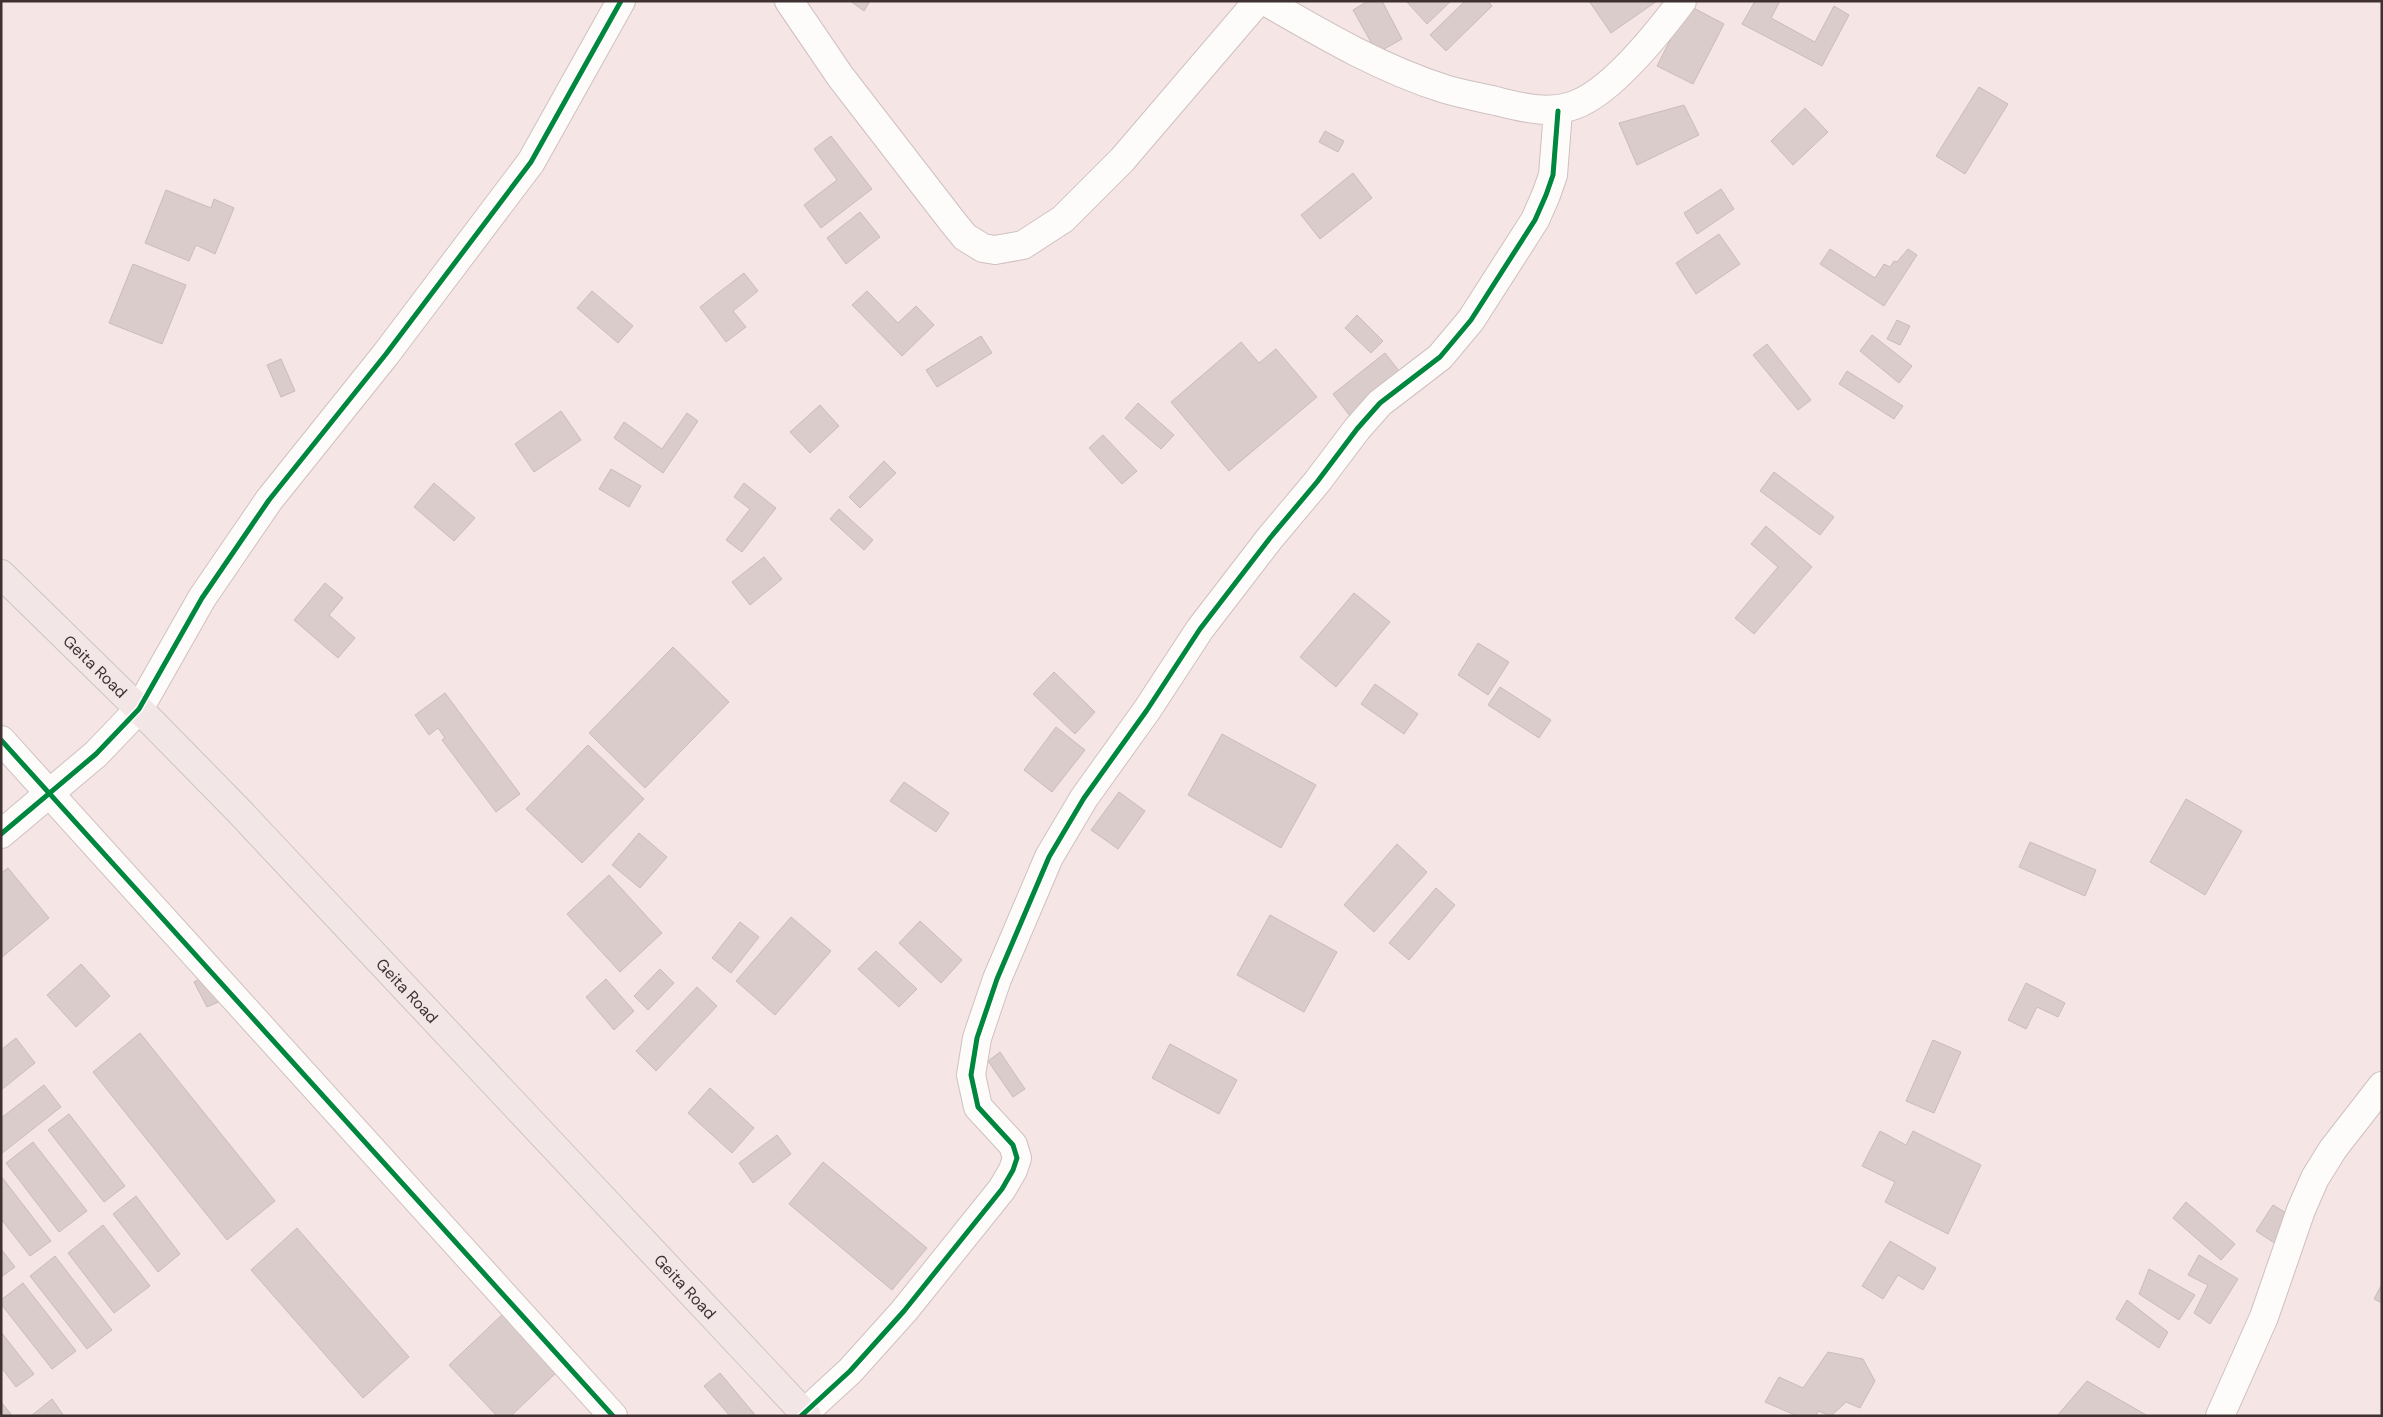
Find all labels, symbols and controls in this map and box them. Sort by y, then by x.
street label: Geita Road [58,631,132,703]
street label: Geita Road [371,954,443,1028]
street label: Geita Road [649,1250,721,1324]

